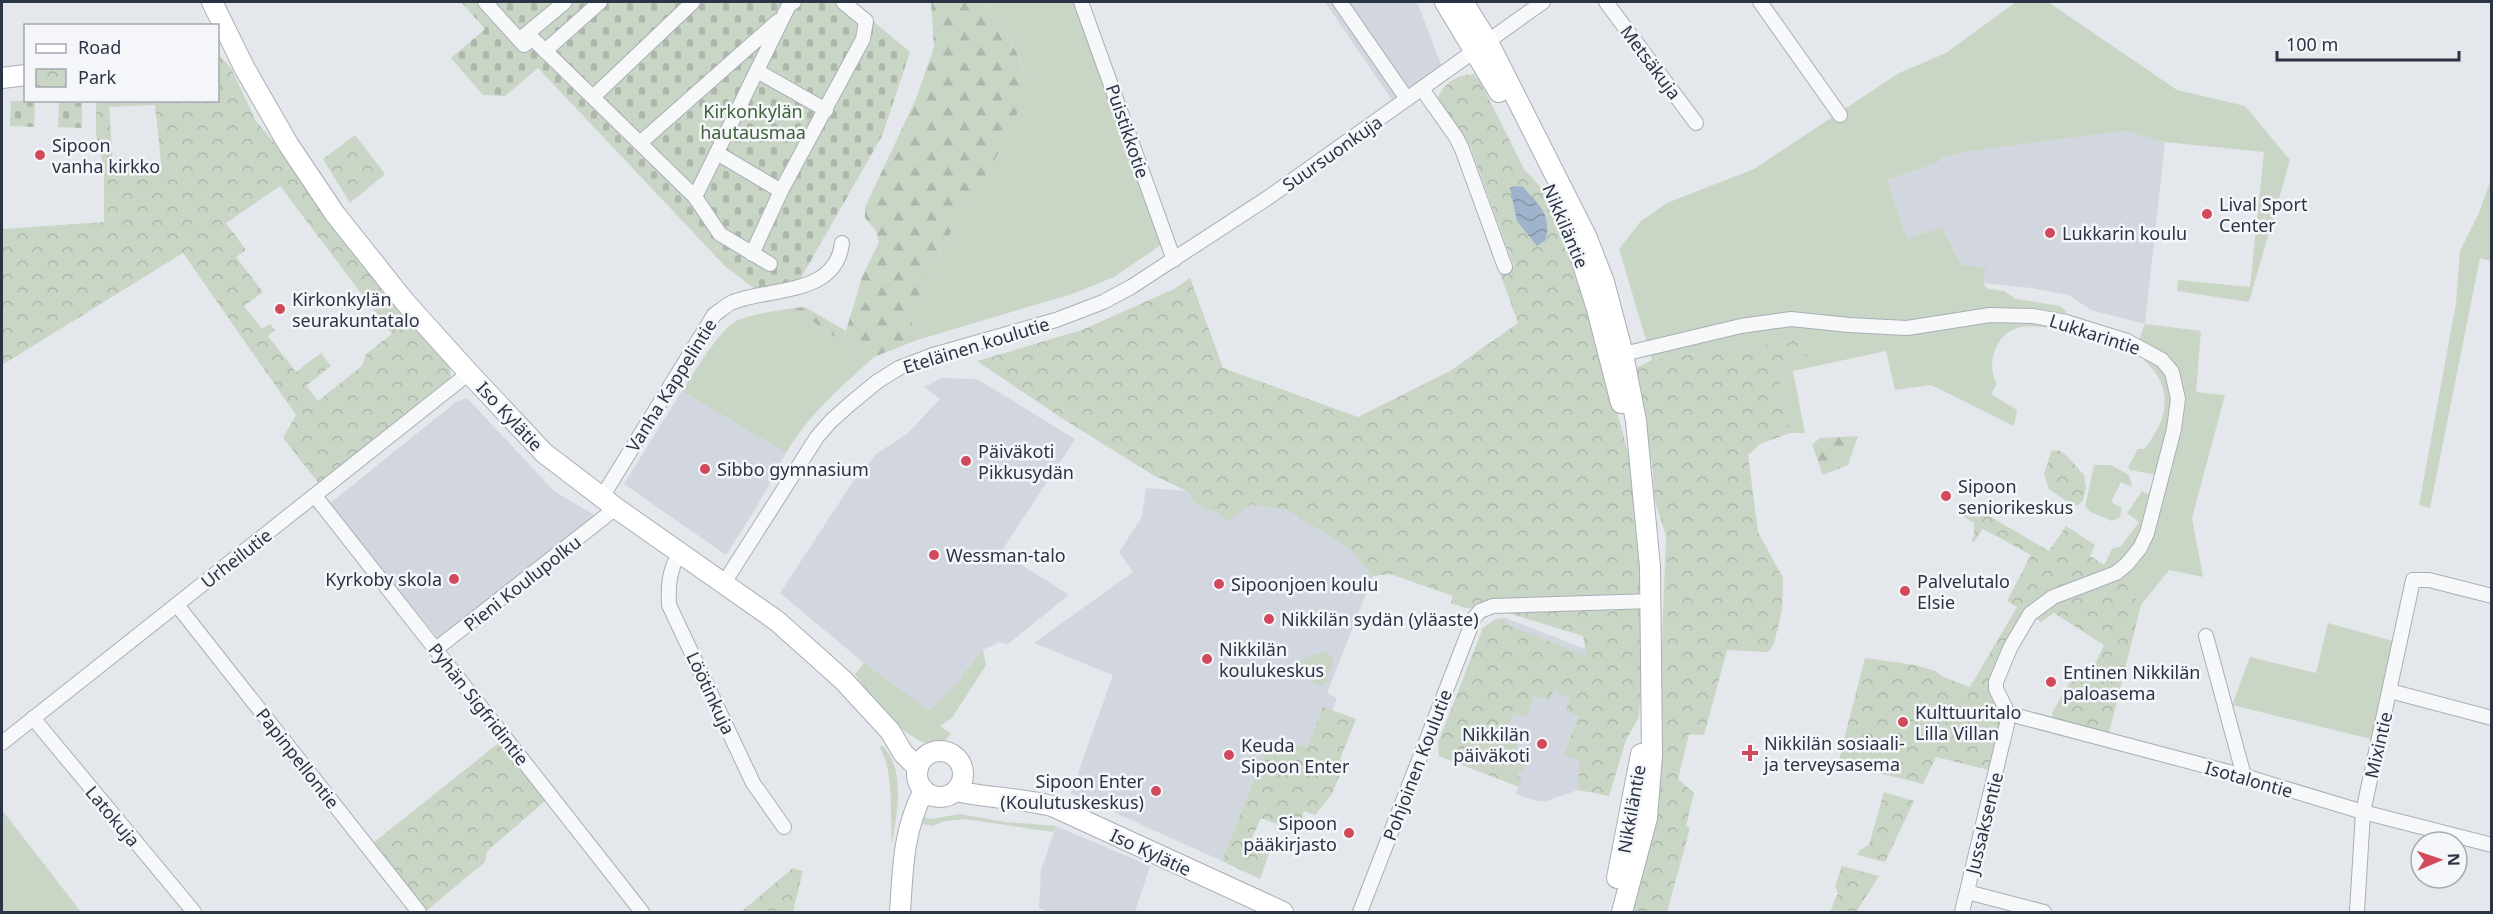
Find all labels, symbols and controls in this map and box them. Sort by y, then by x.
street label: Metsäkuja [1615,20,1687,104]
legend [24,24,219,102]
scale bar [2277,24,2458,62]
text: 100 m [2286,32,2338,56]
text: Road [78,35,121,59]
text: Park [78,65,116,89]
street label: Puistikkotie [1101,81,1155,181]
park label: Kirkonkylän hautausmaa [700,99,806,144]
street label: Suursuonkuja [1277,110,1387,196]
place label: Sipoon vanha kirkko [52,133,160,178]
marker: Sipoon vanha kirkko [33,148,47,162]
street label: Nikkiläntie [1537,180,1595,272]
place label: Lival Sport Center [2219,192,2308,237]
marker: Lival Sport Center [2200,207,2214,221]
place label: Lukkarin koulu [2062,221,2187,245]
marker: Lukkarin koulu [2043,226,2057,240]
place label: Kirkonkylän seurakuntatalo [292,287,420,332]
marker: Kirkonkylän seurakuntatalo [273,302,287,316]
street label: Lukkarintie [2046,308,2144,360]
street label: Eteläinen koulutie [900,311,1052,379]
street label: Vanha Kappelintie [620,314,722,456]
street label: Iso Kylätie [472,376,548,456]
place label: Päiväkoti Pikkusydän [978,439,1074,484]
marker: Päiväkoti Pikkusydän [959,454,973,468]
place label: Sibbo gymnasium [717,457,869,481]
marker: Sibbo gymnasium [698,462,712,476]
place label: Sipoon seniorikeskus [1958,474,2073,519]
marker: Sipoon seniorikeskus [1939,489,1953,503]
street label: Urheilutie [196,523,276,593]
street label: Pieni Koulupolku [459,530,585,636]
place label: Wessman-talo [946,543,1066,567]
marker: Wessman-talo [927,548,941,562]
place label: Kyrkoby skola [325,567,442,591]
place label: Palvelutalo Elsie [1917,569,2010,614]
marker: Kyrkoby skola [447,572,461,586]
place label: Sipoonjoen koulu [1231,572,1378,596]
marker: Sipoonjoen koulu [1212,577,1226,591]
marker: Palvelutalo Elsie [1898,584,1912,598]
place label: Nikkilän sydän (yläaste) [1281,607,1479,631]
marker: Nikkilän sydän (yläaste) [1262,612,1276,626]
place label: Nikkilän koulukeskus [1219,637,1324,682]
street label: Pyhän Sigfridintie [424,638,534,770]
street label: Löötinkuja [681,648,741,738]
marker: Nikkilän koulukeskus [1200,652,1214,666]
place label: Entinen Nikkilän paloasema [2063,660,2200,705]
marker: Entinen Nikkilän paloasema [2044,675,2058,689]
street label: Pohjoinen Koulutie [1377,686,1457,844]
place label: Kulttuuritalo Lilla Villan [1915,700,2021,745]
street label: Papinpellontie [251,703,345,813]
street label: Mixintie [2359,709,2397,781]
marker: Kulttuuritalo Lilla Villan [1896,715,1910,729]
place label: Nikkilän päiväkoti [1453,722,1530,767]
place label: Nikkilän sosiaali- ja terveysasema [1763,731,1905,776]
place label: Keuda Sipoon Enter [1241,733,1350,778]
marker: Nikkilän päiväkoti [1535,737,1549,751]
marker: Nikkilän sosiaali- ja terveysasema [1741,744,1759,762]
marker: Keuda Sipoon Enter [1222,748,1236,762]
street label: Isotalontie [2202,755,2296,803]
street label: Nikkiläntie [1611,763,1651,855]
place label: Sipoon Enter (Koulutuskeskus) [1000,769,1145,814]
street label: Jussaksentie [1959,770,2008,878]
street label: Latokuja [81,781,145,851]
marker: Sipoon Enter (Koulutuskeskus) [1149,784,1163,798]
place label: Sipoon pääkirjasto [1243,811,1337,856]
street label: Iso Kylätie [1107,823,1195,881]
marker: Sipoon pääkirjasto [1342,826,1356,840]
north arrow [2409,830,2469,890]
text: N [2443,853,2465,866]

